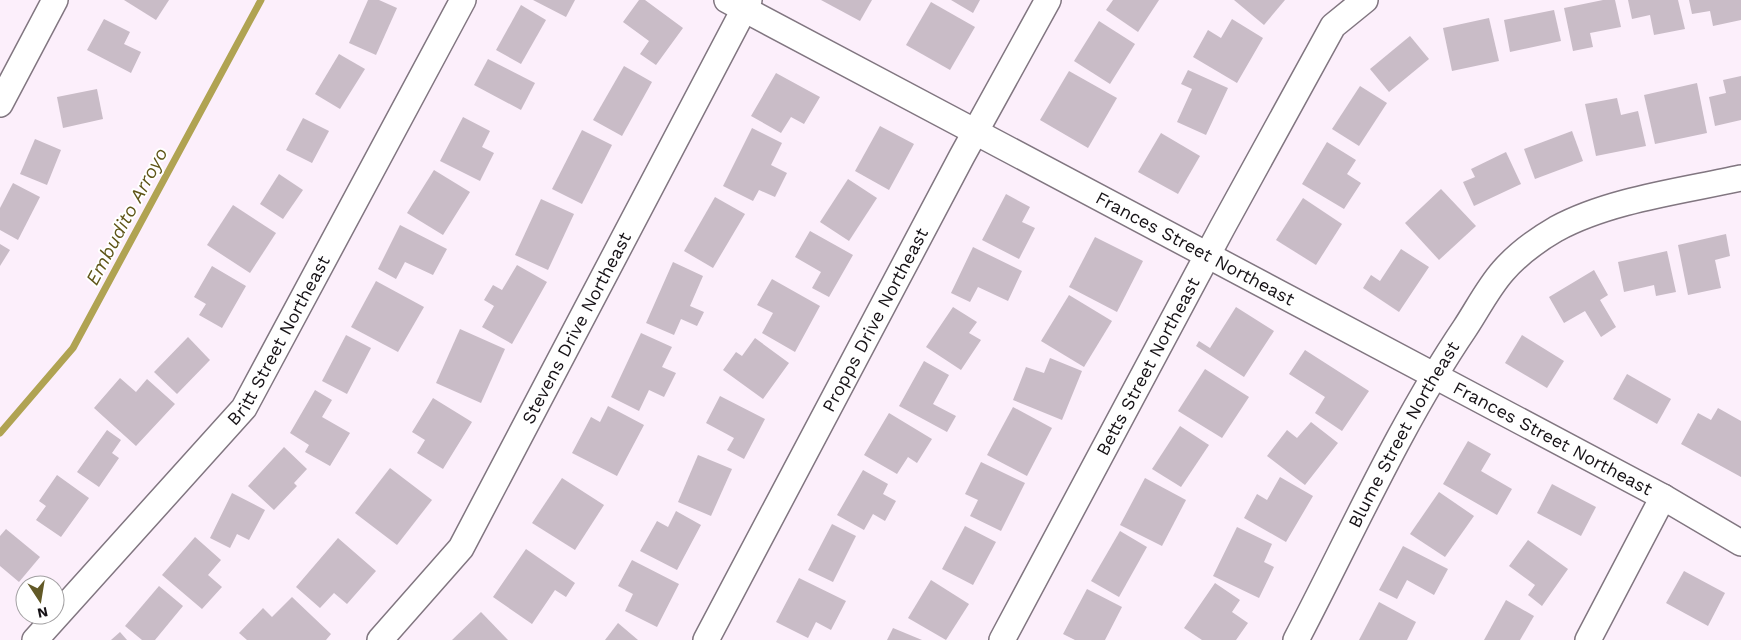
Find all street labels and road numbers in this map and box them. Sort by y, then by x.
street label: Frances Street Northeast [1092,187,1299,310]
street label: Propps Drive Northeast [818,224,932,415]
street label: Stevens Drive Northeast [517,228,635,427]
street label: Britt Street Northeast [222,251,334,430]
street label: Betts Street Northeast [1091,273,1204,459]
street label: Blume Street Northeast [1344,337,1464,531]
street label: Frances Street Northeast [1450,377,1657,500]

